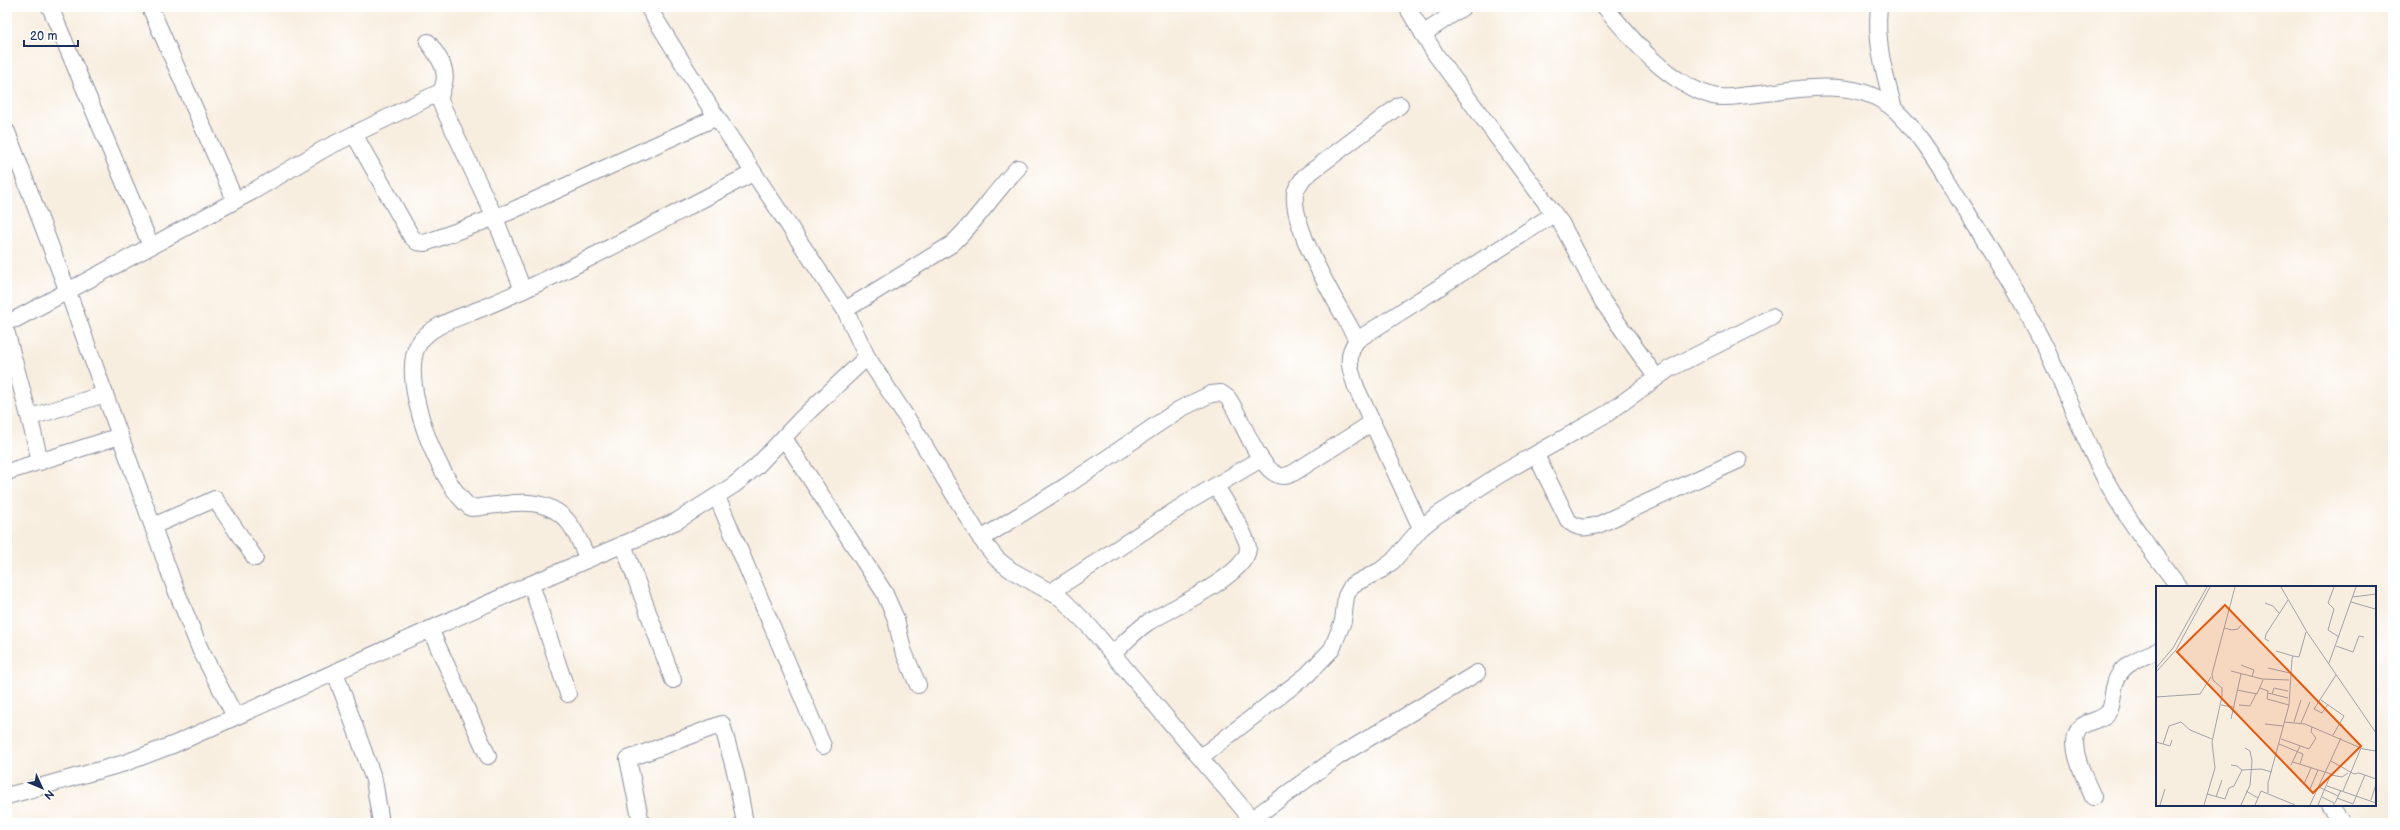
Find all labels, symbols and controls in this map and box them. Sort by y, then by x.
scale bar [24,22,78,48]
text: 20 m [30,29,57,44]
inset map [2156,586,2376,806]
north arrow [22,768,62,808]
text: N [41,787,56,802]

